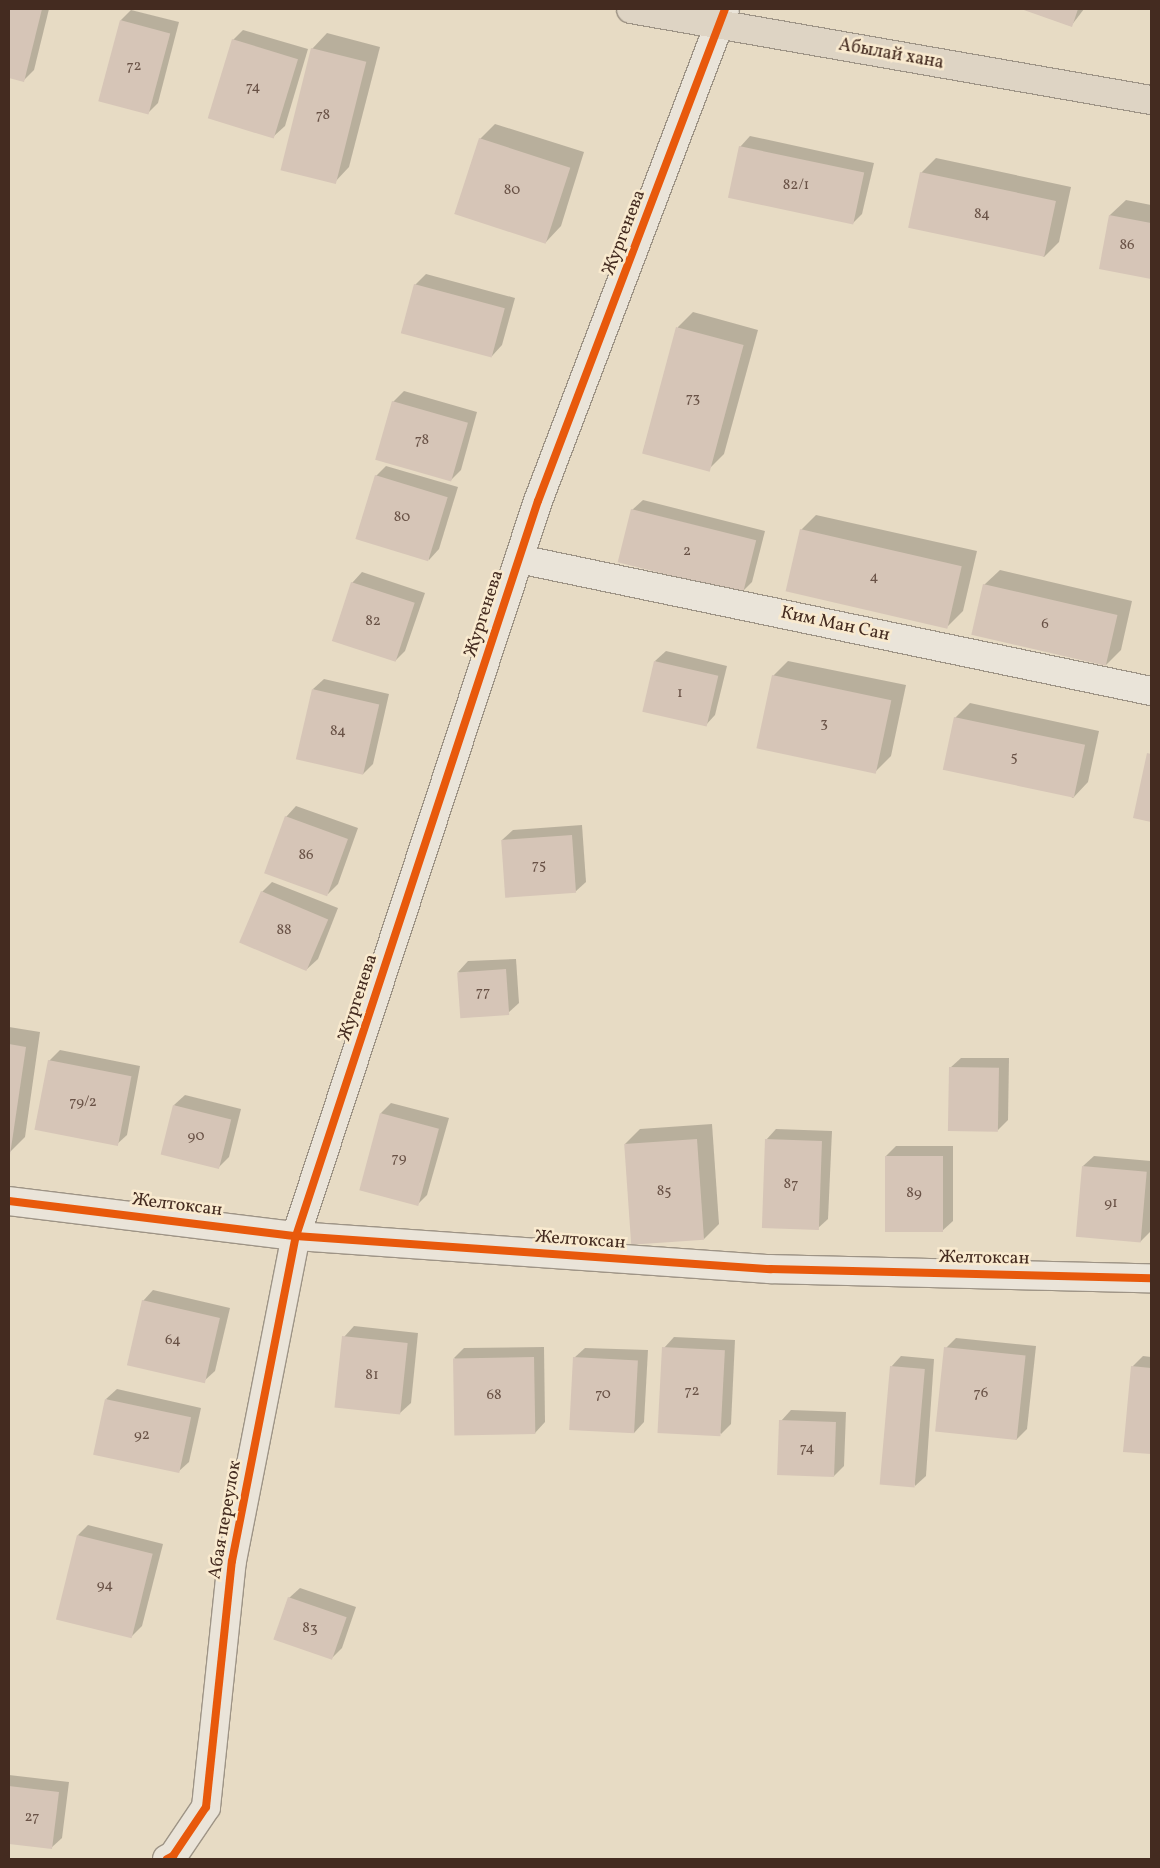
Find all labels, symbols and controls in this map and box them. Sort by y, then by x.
street label: Абылай хана [837,35,945,75]
house number: 72 [126,58,142,76]
house number: 74 [246,79,260,97]
house number: 78 [316,107,330,125]
house number: 82/1 [783,177,809,195]
house number: 80 [504,182,520,200]
street label: Жургенева [599,187,651,279]
house number: 84 [974,206,990,224]
house number: 86 [1119,237,1135,255]
house number: 73 [686,390,700,408]
house number: 78 [415,432,429,450]
house number: 80 [394,509,410,527]
house number: 2 [683,543,691,561]
street label: Жургенева [461,568,509,660]
house number: 4 [870,569,878,587]
street label: Ким Ман Сан [778,603,892,647]
house number: 82 [365,613,381,631]
house number: 6 [1041,616,1049,634]
house number: 1 [677,685,683,703]
house number: 3 [820,715,828,733]
house number: 84 [330,723,346,741]
house number: 5 [1010,749,1018,767]
house number: 86 [298,847,314,865]
house number: 75 [532,857,546,875]
house number: 88 [276,922,292,940]
street label: Жургенева [335,952,383,1044]
house number: 77 [476,984,490,1002]
house number: 79/2 [69,1094,97,1112]
house number: 90 [187,1128,205,1146]
house number: 79 [392,1150,406,1168]
house number: 87 [784,1176,798,1194]
house number: 85 [657,1183,671,1201]
house number: 89 [906,1185,922,1203]
street label: Желтоксан [131,1190,223,1222]
house number: 91 [1104,1195,1118,1213]
street label: Желтоксан [534,1227,626,1255]
street label: Желтоксан [938,1247,1030,1271]
house number: 64 [165,1332,181,1350]
house number: 81 [365,1367,379,1385]
house number: 72 [684,1383,700,1401]
house number: 76 [974,1385,988,1403]
house number: 70 [595,1386,611,1404]
house number: 68 [486,1387,502,1405]
house number: 92 [134,1427,150,1445]
house number: 74 [800,1440,814,1458]
street label: Абая переулок [205,1459,247,1581]
house number: 94 [97,1577,113,1595]
house number: 83 [302,1620,318,1638]
house number: 27 [25,1809,39,1827]

